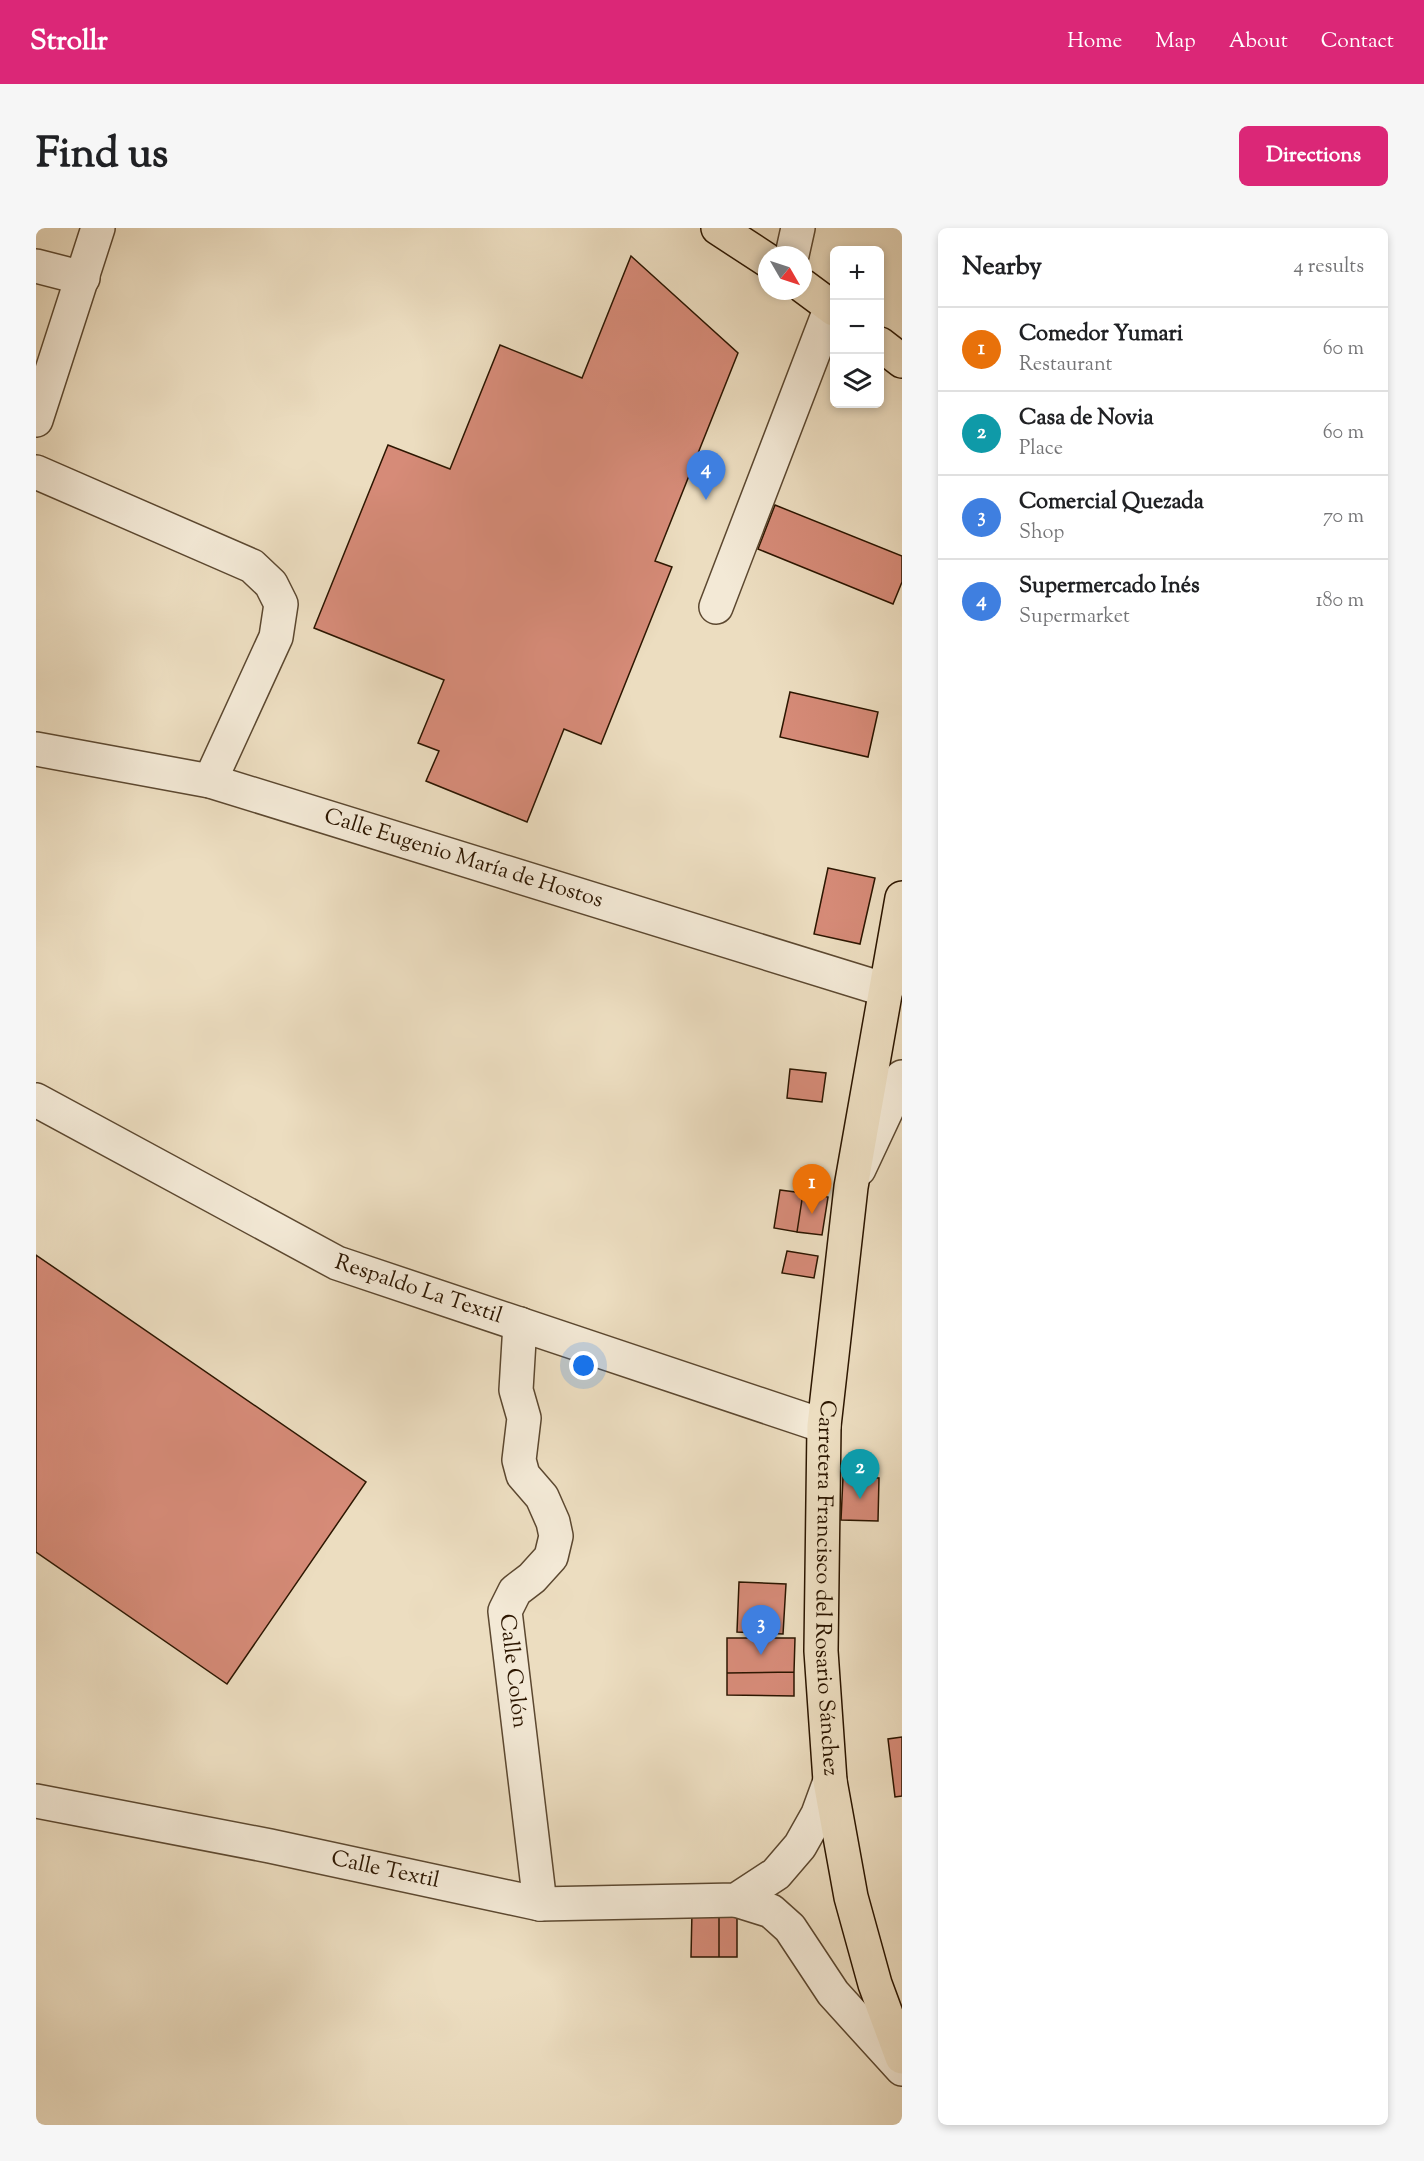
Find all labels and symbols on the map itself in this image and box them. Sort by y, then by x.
north arrow [758,246,812,300]
pin: 4 [686,450,726,500]
street label: Calle Eugenio María de Hostos [320,801,607,917]
pin: 1 [792,1164,832,1214]
street label: Respaldo La Textil [330,1247,506,1333]
your location [569,1351,598,1380]
street label: Carretera Francisco del Rosario Sánchez [805,1398,846,1777]
pin: 2 [840,1450,880,1499]
pin: 3 [742,1606,780,1655]
street label: Calle Colón [489,1612,535,1730]
street label: Calle Textil [328,1844,442,1898]

